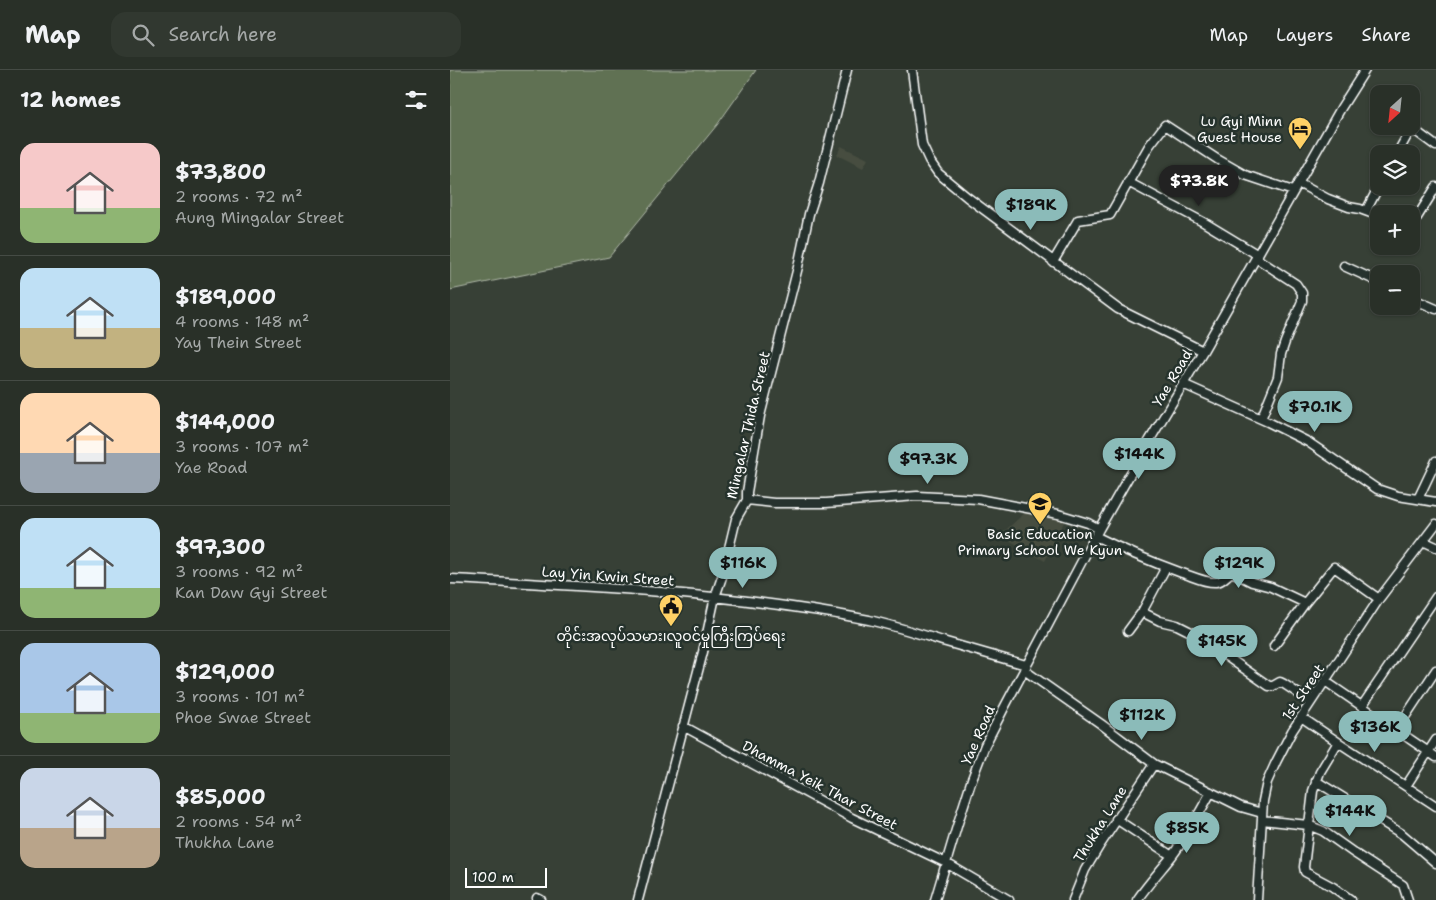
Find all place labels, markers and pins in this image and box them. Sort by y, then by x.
place label: Lu Gyi Minn Guest House [1197,112,1282,146]
hotel icon: Lu Gyi Minn Guest House [1287,116,1313,150]
pin: $73.8K [1158,164,1240,207]
pin: $189K [996,189,1066,231]
pin: $70.1K [1274,390,1356,433]
pin: $144K [1104,438,1174,480]
pin: $97.3K [887,442,969,485]
school or university icon: Basic Education Primary School We Kyun [1027,491,1053,525]
place label: Basic Education Primary School We Kyun [958,525,1123,559]
pin: $116K [708,546,778,589]
pin: $129K [1204,546,1274,589]
public building icon: တိုင်းအလုပ်သမား၊လူဝင်မှုကြီးကြပ်ရေး [658,593,684,627]
pin: $145K [1187,624,1257,667]
place label: တိုင်းအလုပ်သမား၊လူဝင်မှုကြီးကြပ်ရေး [556,626,786,648]
pin: $112K [1107,698,1177,741]
pin: $136K [1340,710,1410,753]
pin: $144K [1315,794,1385,837]
pin: $85K [1157,812,1217,854]

